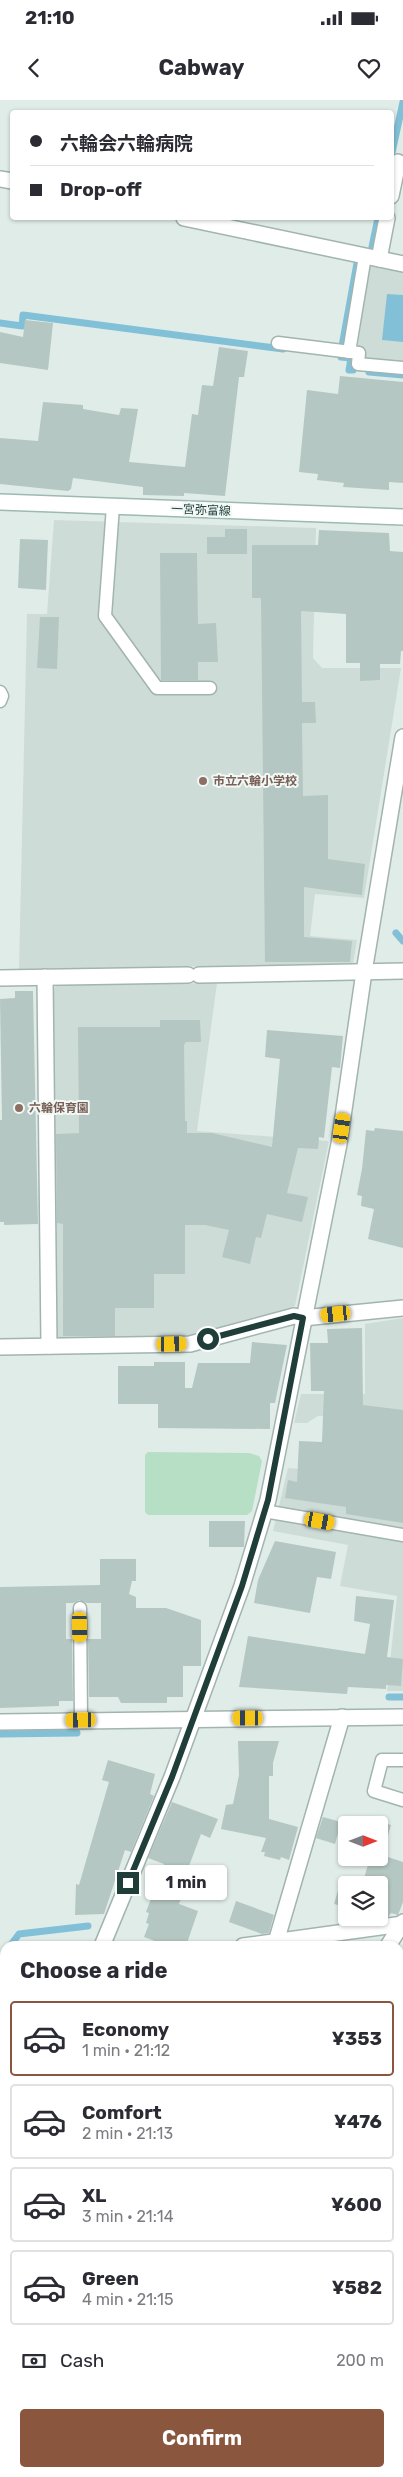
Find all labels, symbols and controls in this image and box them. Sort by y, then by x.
text: 21:10 [25,6,75,29]
icon: back [20,54,48,82]
text: Cabway [159,54,244,81]
icon: heart [355,54,383,82]
text: 六輪会六輪病院 [60,132,193,155]
text: Drop-off [60,178,142,201]
street label: 一宮弥富線 [171,502,231,518]
place label: 市立六輪小学校 [213,774,297,788]
marker: 市立六輪小学校 [197,775,209,787]
place label: 六輪保育園 [29,1101,89,1115]
marker: 六輪保育園 [13,1102,25,1114]
car [332,1112,351,1144]
car [320,1305,351,1323]
route start [197,1328,219,1350]
car [156,1336,187,1352]
car [303,1511,336,1531]
car [72,1612,87,1642]
car [233,1711,263,1726]
car [65,1712,96,1728]
north arrow [338,1816,388,1866]
map controls [338,1816,388,1926]
callout: 1 min [146,1866,228,1900]
route end [117,1872,139,1894]
text: 1 min [166,1873,206,1892]
button: layers [338,1876,388,1926]
text: Choose a ride [20,1957,167,1984]
icon: car [22,2016,67,2061]
text: Economy [82,2018,169,2041]
text: ¥353 [332,2027,382,2050]
text: 1 min · 21:12 [82,2041,170,2060]
icon: car [22,2099,67,2144]
text: Comfort [82,2101,162,2124]
text: ¥476 [334,2110,382,2133]
text: 2 min · 21:13 [82,2124,173,2143]
icon: car [22,2182,67,2227]
text: XL [82,2184,106,2207]
text: ¥600 [331,2193,382,2216]
text: 3 min · 21:14 [82,2207,174,2226]
icon: car [22,2265,67,2310]
text: Green [82,2267,139,2290]
text: ¥582 [331,2276,382,2299]
text: 4 min · 21:15 [82,2290,173,2309]
icon: cash [20,2347,48,2375]
text: Cash [60,2349,104,2372]
text: 200 m [336,2351,384,2370]
button: Confirm [20,2409,384,2467]

